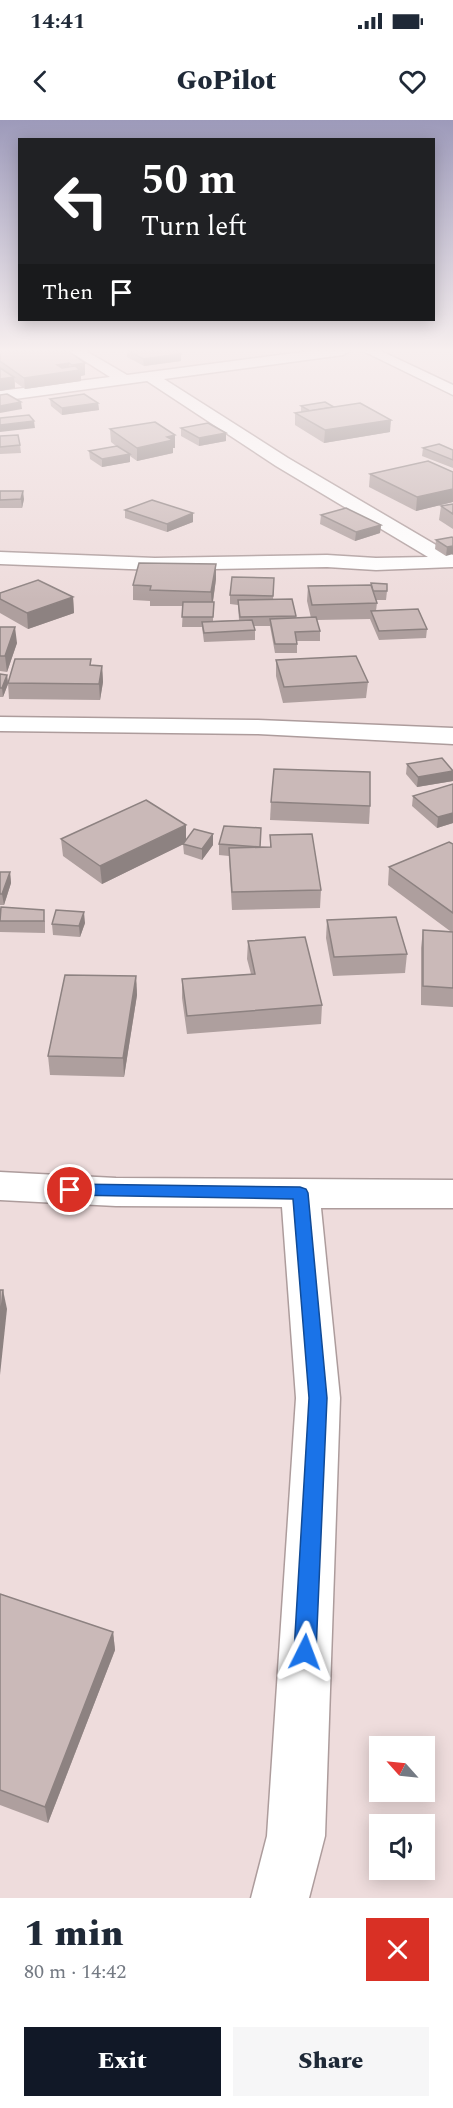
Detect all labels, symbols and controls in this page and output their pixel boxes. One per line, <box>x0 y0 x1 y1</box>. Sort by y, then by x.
text: 14:41 <box>30 5 85 38</box>
text: GoPilot <box>177 60 276 102</box>
icon: back <box>24 65 57 98</box>
icon: heart <box>396 65 429 98</box>
text: 50 m <box>141 149 236 212</box>
icon: left <box>42 162 120 240</box>
text: Turn left <box>141 206 247 248</box>
text: Then <box>42 276 93 309</box>
icon: arrive <box>105 276 138 309</box>
pin <box>44 1164 95 1215</box>
icon: arrive <box>53 1173 86 1206</box>
position arrow <box>273 1620 337 1684</box>
north arrow <box>369 1736 435 1802</box>
map controls <box>369 1736 435 1880</box>
button: sound <box>369 1814 435 1880</box>
text: 1 min <box>24 1907 124 1962</box>
button: close <box>366 1918 429 1981</box>
text: 80 m · 14:42 <box>24 1957 126 1987</box>
button: Exit <box>24 2027 221 2096</box>
button: Share <box>233 2027 429 2096</box>

